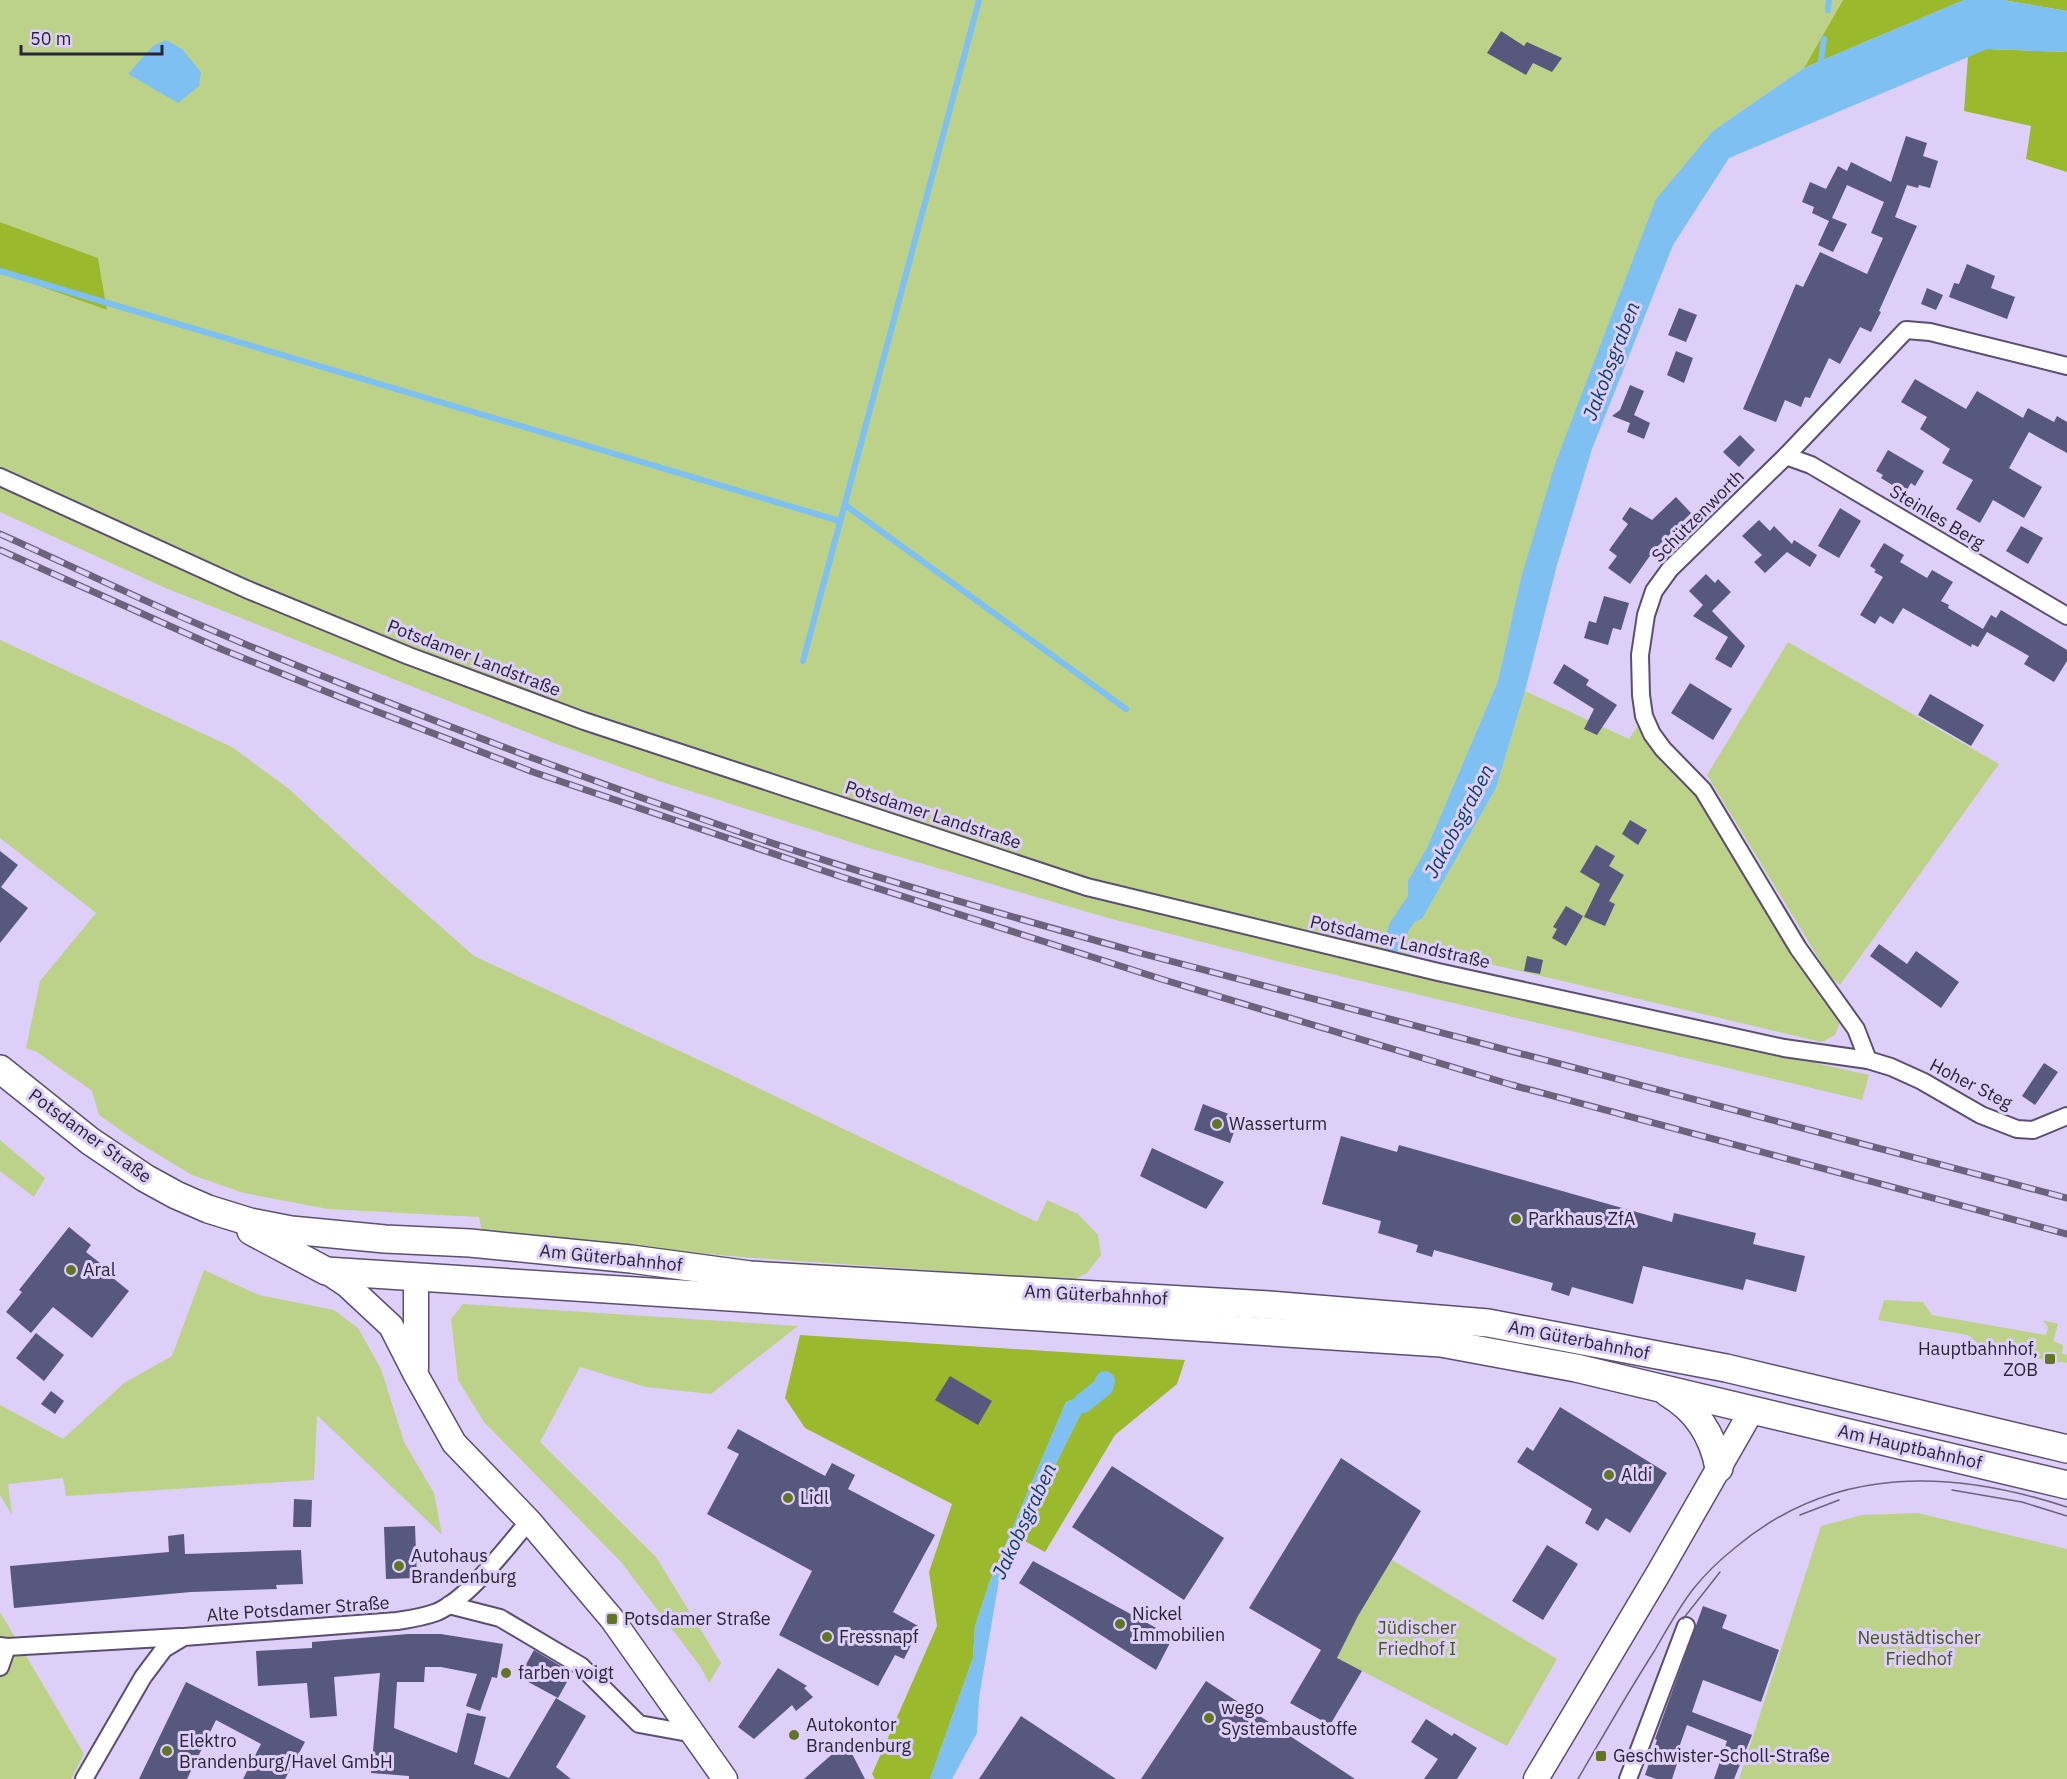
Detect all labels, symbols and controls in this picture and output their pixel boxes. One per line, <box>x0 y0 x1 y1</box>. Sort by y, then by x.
scale bar <box>21 18 162 56</box>
text: 50 m <box>30 27 72 50</box>
water label: Jakobsgraben <box>1576 298 1646 424</box>
street label: Schützenworth <box>1647 465 1749 567</box>
street label: Steinles Berg <box>1886 479 1989 554</box>
street label: Potsdamer Landstraße <box>384 614 564 701</box>
water label: Jakobsgraben <box>1417 759 1500 882</box>
street label: Potsdamer Landstraße <box>842 775 1024 854</box>
street label: Potsdamer Landstraße <box>1308 910 1492 973</box>
street label: Hoher Steg <box>1926 1053 2017 1114</box>
street label: Potsdamer Straße <box>24 1083 156 1188</box>
place label: Wasserturm <box>1229 1112 1327 1135</box>
marker: Wasserturm <box>1210 1117 1224 1131</box>
place label: Parkhaus ZfA <box>1528 1207 1636 1230</box>
marker: Parkhaus ZfA <box>1509 1212 1523 1226</box>
street label: Am Güterbahnhof <box>538 1239 684 1276</box>
place label: Aral <box>83 1258 116 1281</box>
marker: Aral <box>64 1263 78 1277</box>
street label: Am Güterbahnhof <box>1024 1279 1168 1310</box>
street label: Am Güterbahnhof <box>1506 1315 1652 1365</box>
place label: Hauptbahnhof, ZOB <box>1918 1337 2038 1381</box>
marker: Hauptbahnhof, ZOB <box>2043 1352 2057 1366</box>
street label: Am Hauptbahnhof <box>1836 1419 1985 1474</box>
water label: Jakobsgraben <box>985 1458 1062 1583</box>
place label: Aldi <box>1621 1463 1652 1486</box>
marker: Aldi <box>1602 1468 1616 1482</box>
place label: Lidl <box>800 1486 829 1509</box>
marker: Lidl <box>781 1491 795 1505</box>
place label: Autohaus Brandenburg <box>411 1544 517 1588</box>
marker: Autohaus Brandenburg <box>392 1559 406 1573</box>
street label: Alte Potsdamer Straße <box>206 1591 390 1626</box>
place label: Nickel Immobilien <box>1132 1602 1225 1646</box>
place label: Potsdamer Straße <box>624 1607 771 1630</box>
marker: Potsdamer Straße <box>605 1612 619 1626</box>
park label: Jüdischer Friedhof I <box>1378 1616 1457 1660</box>
marker: Nickel Immobilien <box>1113 1617 1127 1631</box>
place label: Fressnapf <box>839 1625 919 1648</box>
park label: Neustädtischer Friedhof <box>1857 1626 1981 1670</box>
marker: Fressnapf <box>820 1630 834 1644</box>
place label: farben voigt <box>518 1661 614 1684</box>
marker: farben voigt <box>499 1666 513 1680</box>
place label: wego Systembaustoffe <box>1221 1696 1358 1740</box>
marker: wego Systembaustoffe <box>1202 1711 1216 1725</box>
place label: Autokontor Brandenburg <box>806 1713 912 1757</box>
marker: Autokontor Brandenburg <box>787 1728 801 1742</box>
place label: Elektro Brandenburg/Havel GmbH <box>179 1729 393 1773</box>
marker: Elektro Brandenburg/Havel GmbH <box>160 1744 174 1758</box>
place label: Geschwister-Scholl-Straße <box>1613 1744 1830 1767</box>
marker: Geschwister-Scholl-Straße <box>1594 1749 1608 1763</box>

